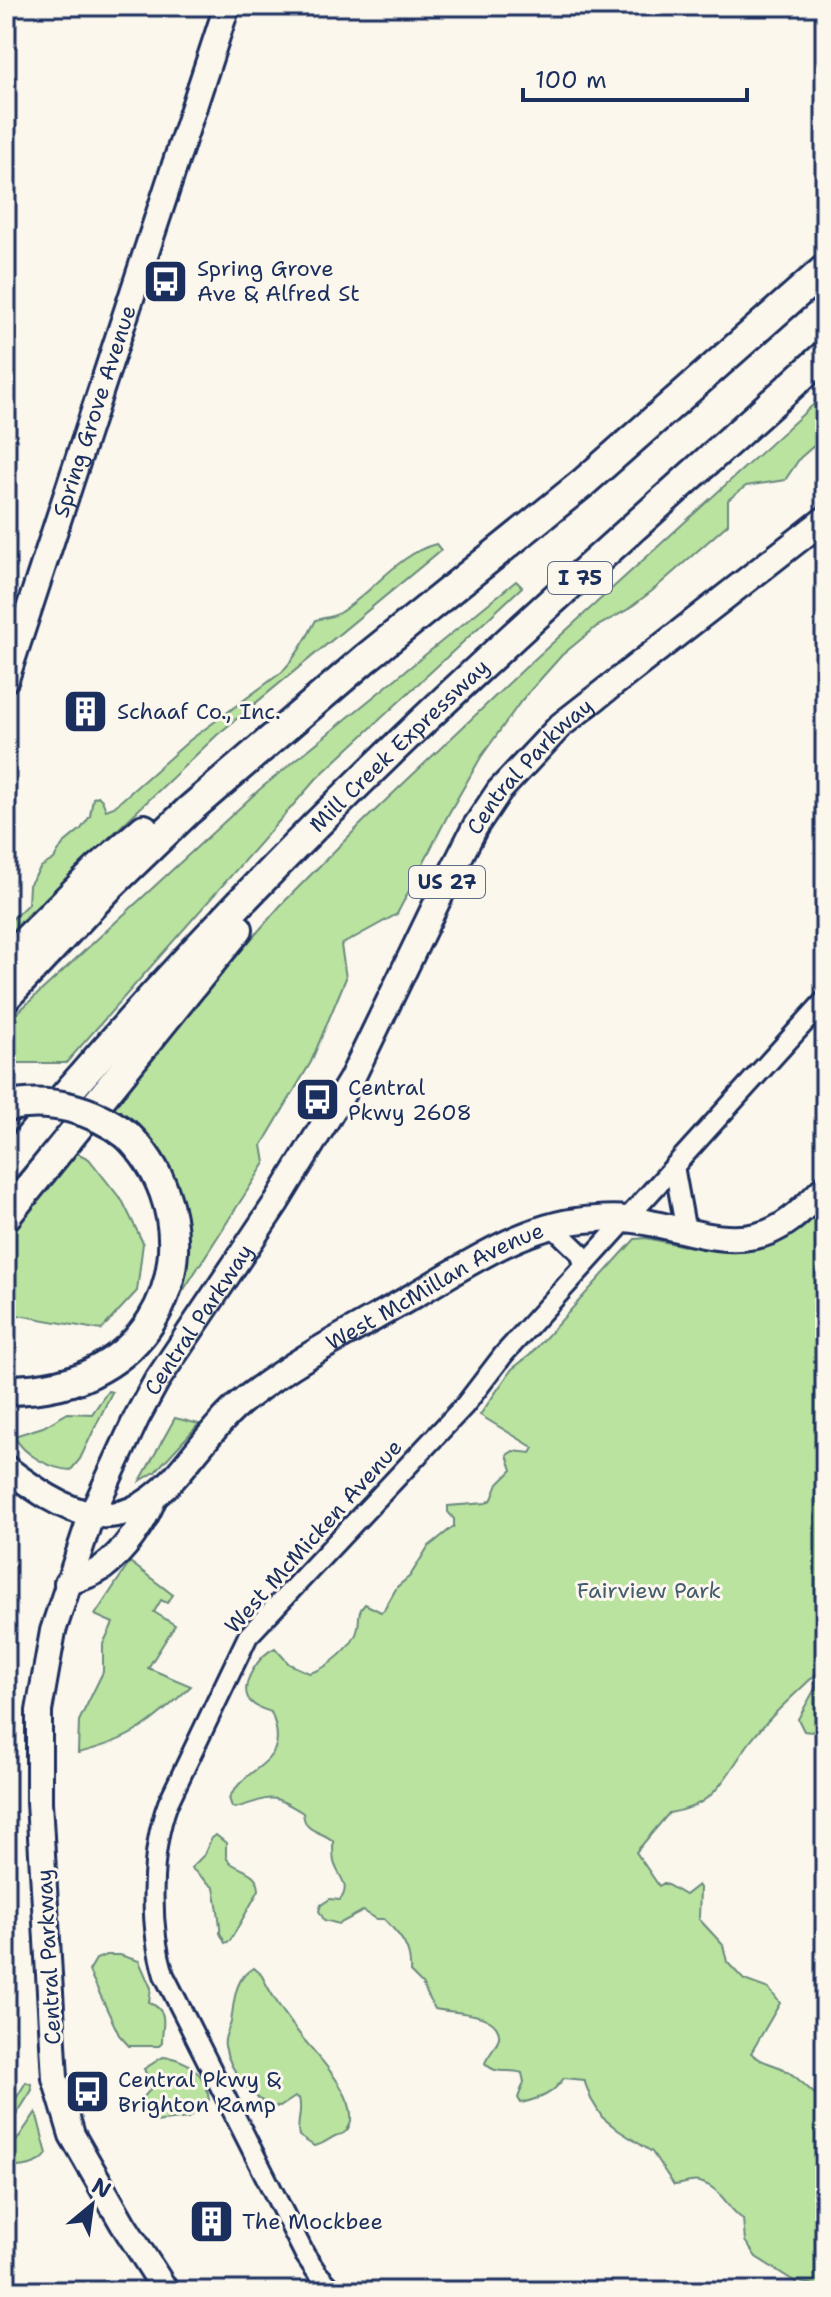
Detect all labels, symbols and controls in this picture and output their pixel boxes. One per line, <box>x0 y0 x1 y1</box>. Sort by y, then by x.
scale bar <box>523 52 747 102</box>
text: 100 m <box>535 64 607 96</box>
place label: Spring Grove Ave & Alfred St <box>197 254 360 308</box>
bus stop icon: Spring Grove Ave & Alfred St <box>142 257 190 305</box>
street label: Spring Grove Avenue <box>46 301 143 521</box>
road number: I 75 <box>548 562 612 594</box>
street label: Mill Creek Expressway <box>303 652 495 839</box>
building icon: Schaaf Co., Inc. <box>62 687 110 735</box>
street label: Central Parkway <box>460 691 599 840</box>
place label: Schaaf Co., Inc. <box>117 697 281 726</box>
road number: US 27 <box>409 866 485 898</box>
place label: Central Pkwy 2608 <box>348 1073 472 1127</box>
bus stop icon: Central Pkwy 2608 <box>293 1076 341 1124</box>
street label: West McMillan Avenue <box>321 1216 548 1357</box>
street label: Central Parkway <box>138 1238 260 1400</box>
street label: West McMicken Avenue <box>218 1433 408 1640</box>
park label: Fairview Park <box>577 1576 721 1605</box>
street label: Central Parkway <box>29 1868 68 2046</box>
place label: Central Pkwy & Brighton Ramp <box>118 2065 282 2119</box>
bus stop icon: Central Pkwy & Brighton Ramp <box>63 2068 111 2116</box>
north arrow <box>52 2165 132 2245</box>
text: N <box>87 2171 116 2205</box>
building icon: The Mockbee <box>187 2197 235 2245</box>
place label: The Mockbee <box>242 2207 383 2236</box>

